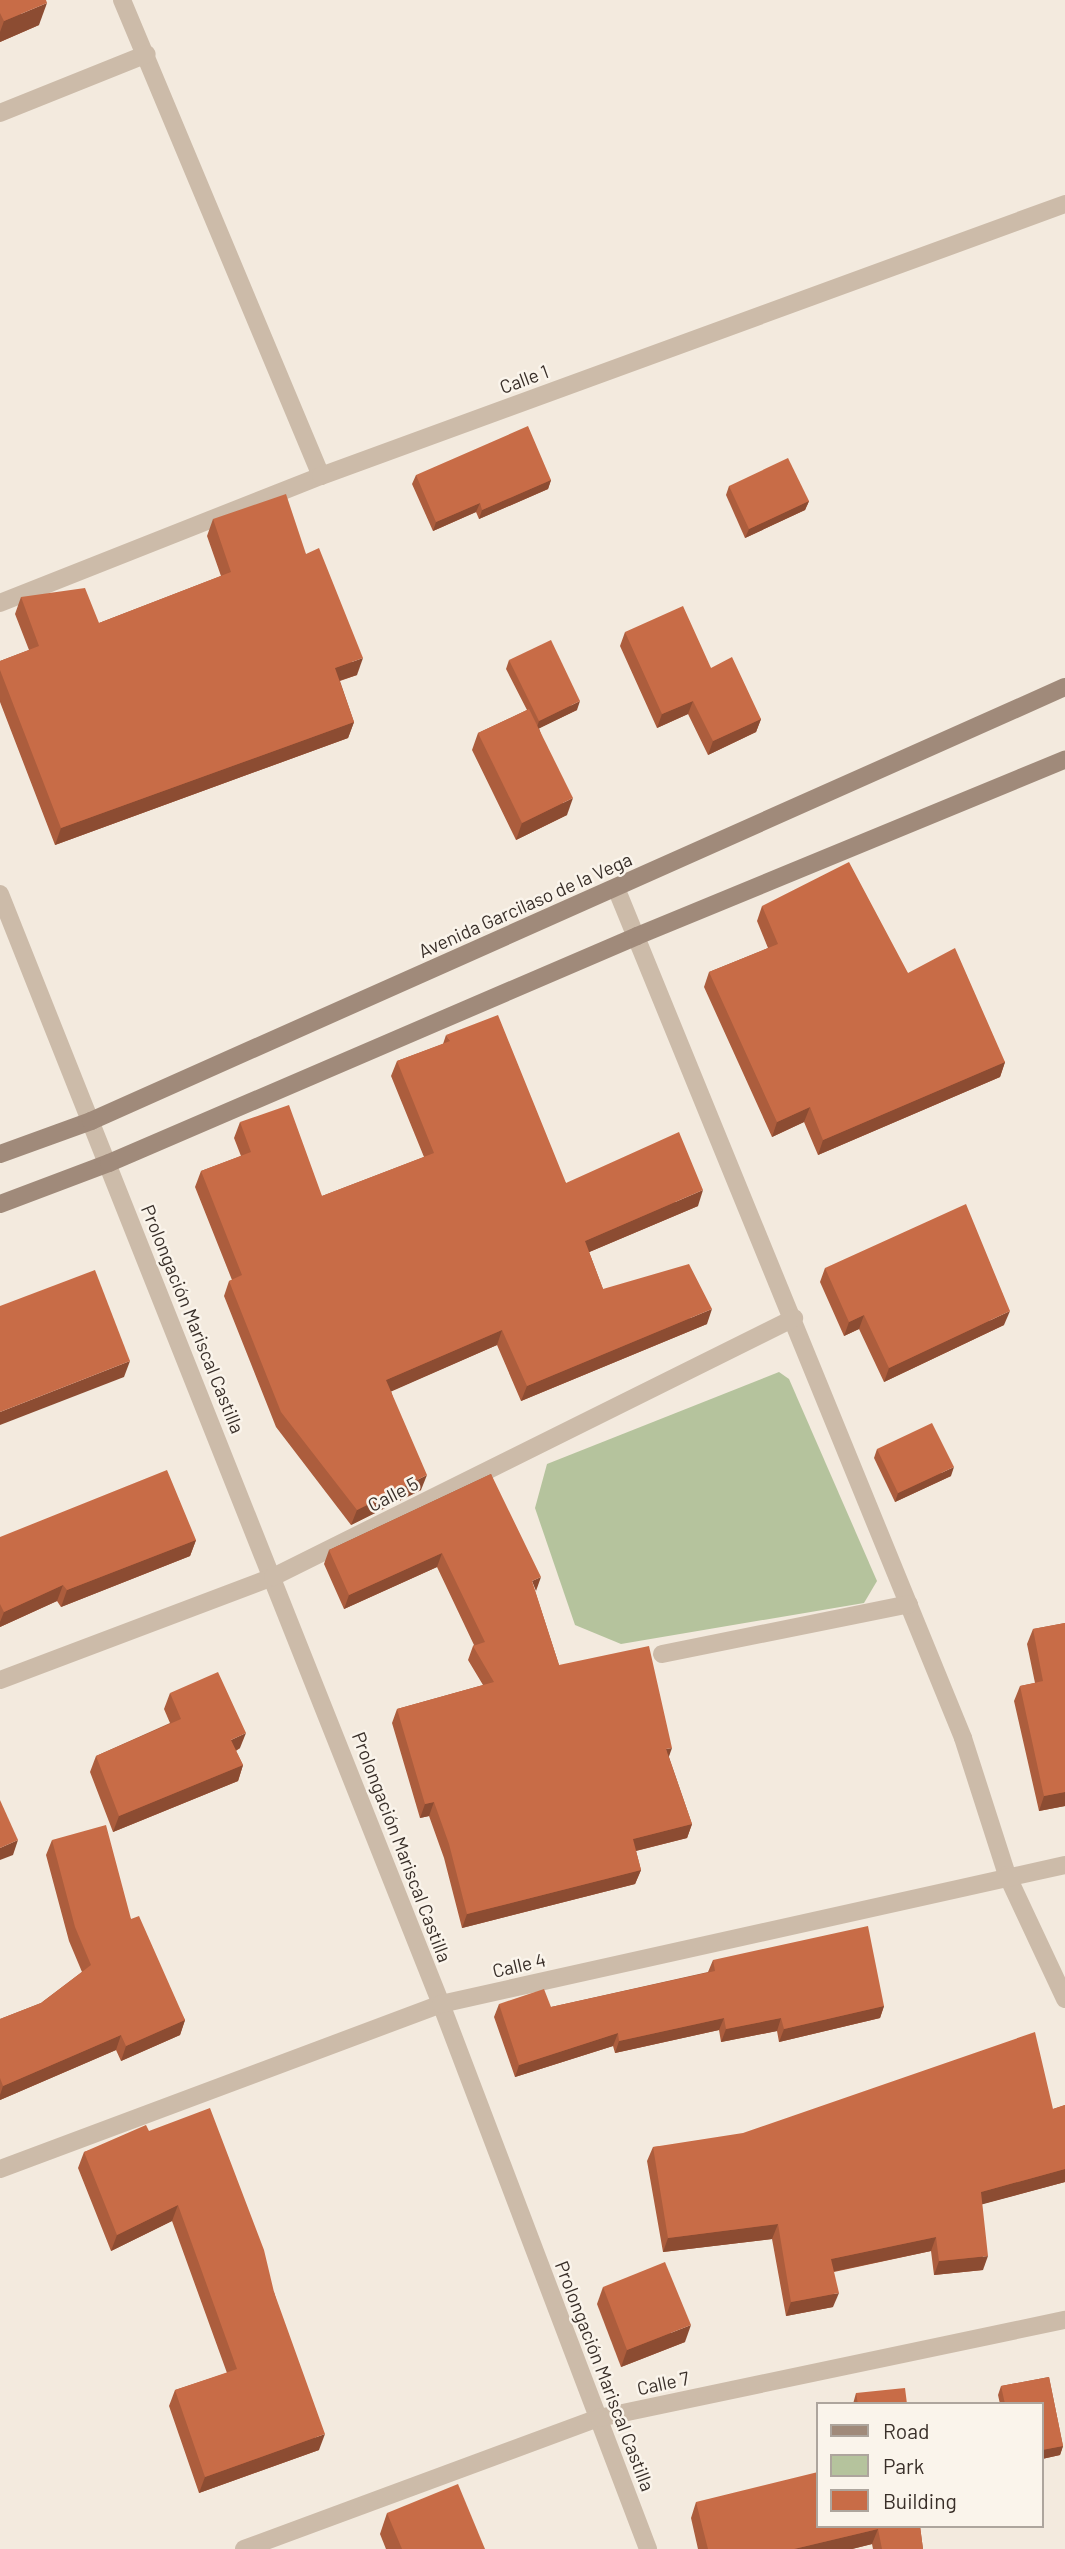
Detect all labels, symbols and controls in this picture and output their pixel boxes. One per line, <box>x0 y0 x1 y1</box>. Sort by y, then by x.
street label: Calle 1 <box>496 360 552 398</box>
street label: Avenida Garcilaso de la Vega <box>415 848 635 962</box>
street label: Prolongación Mariscal Castilla <box>137 1201 249 1437</box>
street label: Calle 5 <box>364 1472 422 1516</box>
street label: Prolongación Mariscal Castilla <box>348 1729 456 1965</box>
street label: Calle 4 <box>490 1948 548 1982</box>
street label: Prolongación Mariscal Castilla <box>551 2258 659 2494</box>
street label: Calle 7 <box>635 2366 691 2400</box>
legend <box>816 2402 1044 2528</box>
text: Road <box>883 2418 929 2443</box>
text: Park <box>883 2453 924 2478</box>
text: Building <box>883 2488 957 2513</box>

